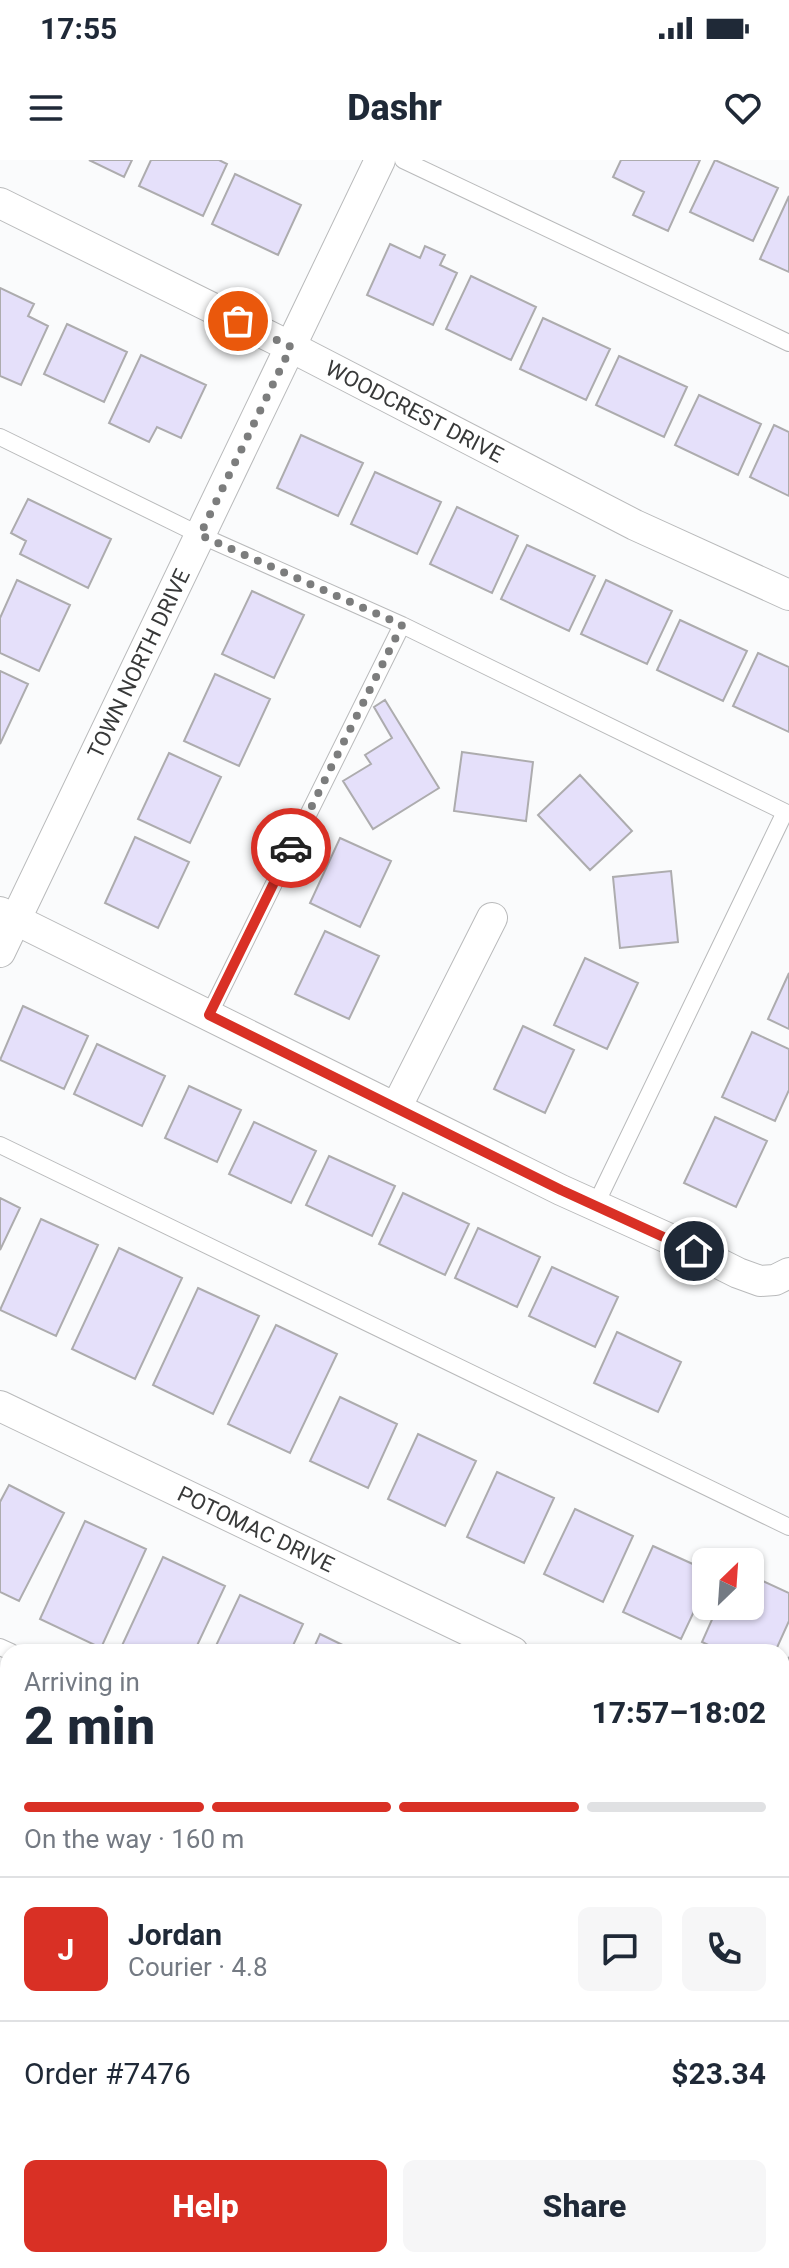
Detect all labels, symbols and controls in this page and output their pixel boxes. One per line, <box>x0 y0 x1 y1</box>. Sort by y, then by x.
text: 17:55 <box>40 11 117 46</box>
icon: menu <box>24 86 68 130</box>
icon: heart <box>721 86 765 130</box>
text: Dashr <box>347 87 442 129</box>
pin <box>204 287 272 355</box>
icon: bag <box>216 299 260 343</box>
street label: WOODCREST DRIVE <box>322 355 508 467</box>
street label: TOWN NORTH DRIVE <box>82 565 194 762</box>
courier <box>251 808 331 888</box>
icon: car <box>269 826 313 870</box>
pin <box>660 1217 728 1285</box>
icon: home <box>672 1229 716 1273</box>
street label: POTOMAC DRIVE <box>174 1481 338 1577</box>
north arrow <box>692 1548 764 1620</box>
map controls <box>692 1548 764 1620</box>
text: Arriving in <box>24 1667 140 1697</box>
text: 17:57–18:02 <box>591 1695 766 1730</box>
text: 2 min <box>24 1696 155 1757</box>
text: On the way · 160 m <box>24 1824 244 1854</box>
button: chat <box>578 1907 662 1991</box>
button: phone <box>682 1907 766 1991</box>
text: Jordan <box>128 1917 222 1952</box>
text: J <box>58 1932 74 1967</box>
text: Courier · 4.8 <box>128 1952 268 1982</box>
text: Order #7476 <box>24 2056 191 2091</box>
text: $23.34 <box>671 2056 766 2091</box>
button: Help <box>24 2160 387 2252</box>
button: Share <box>403 2160 766 2252</box>

